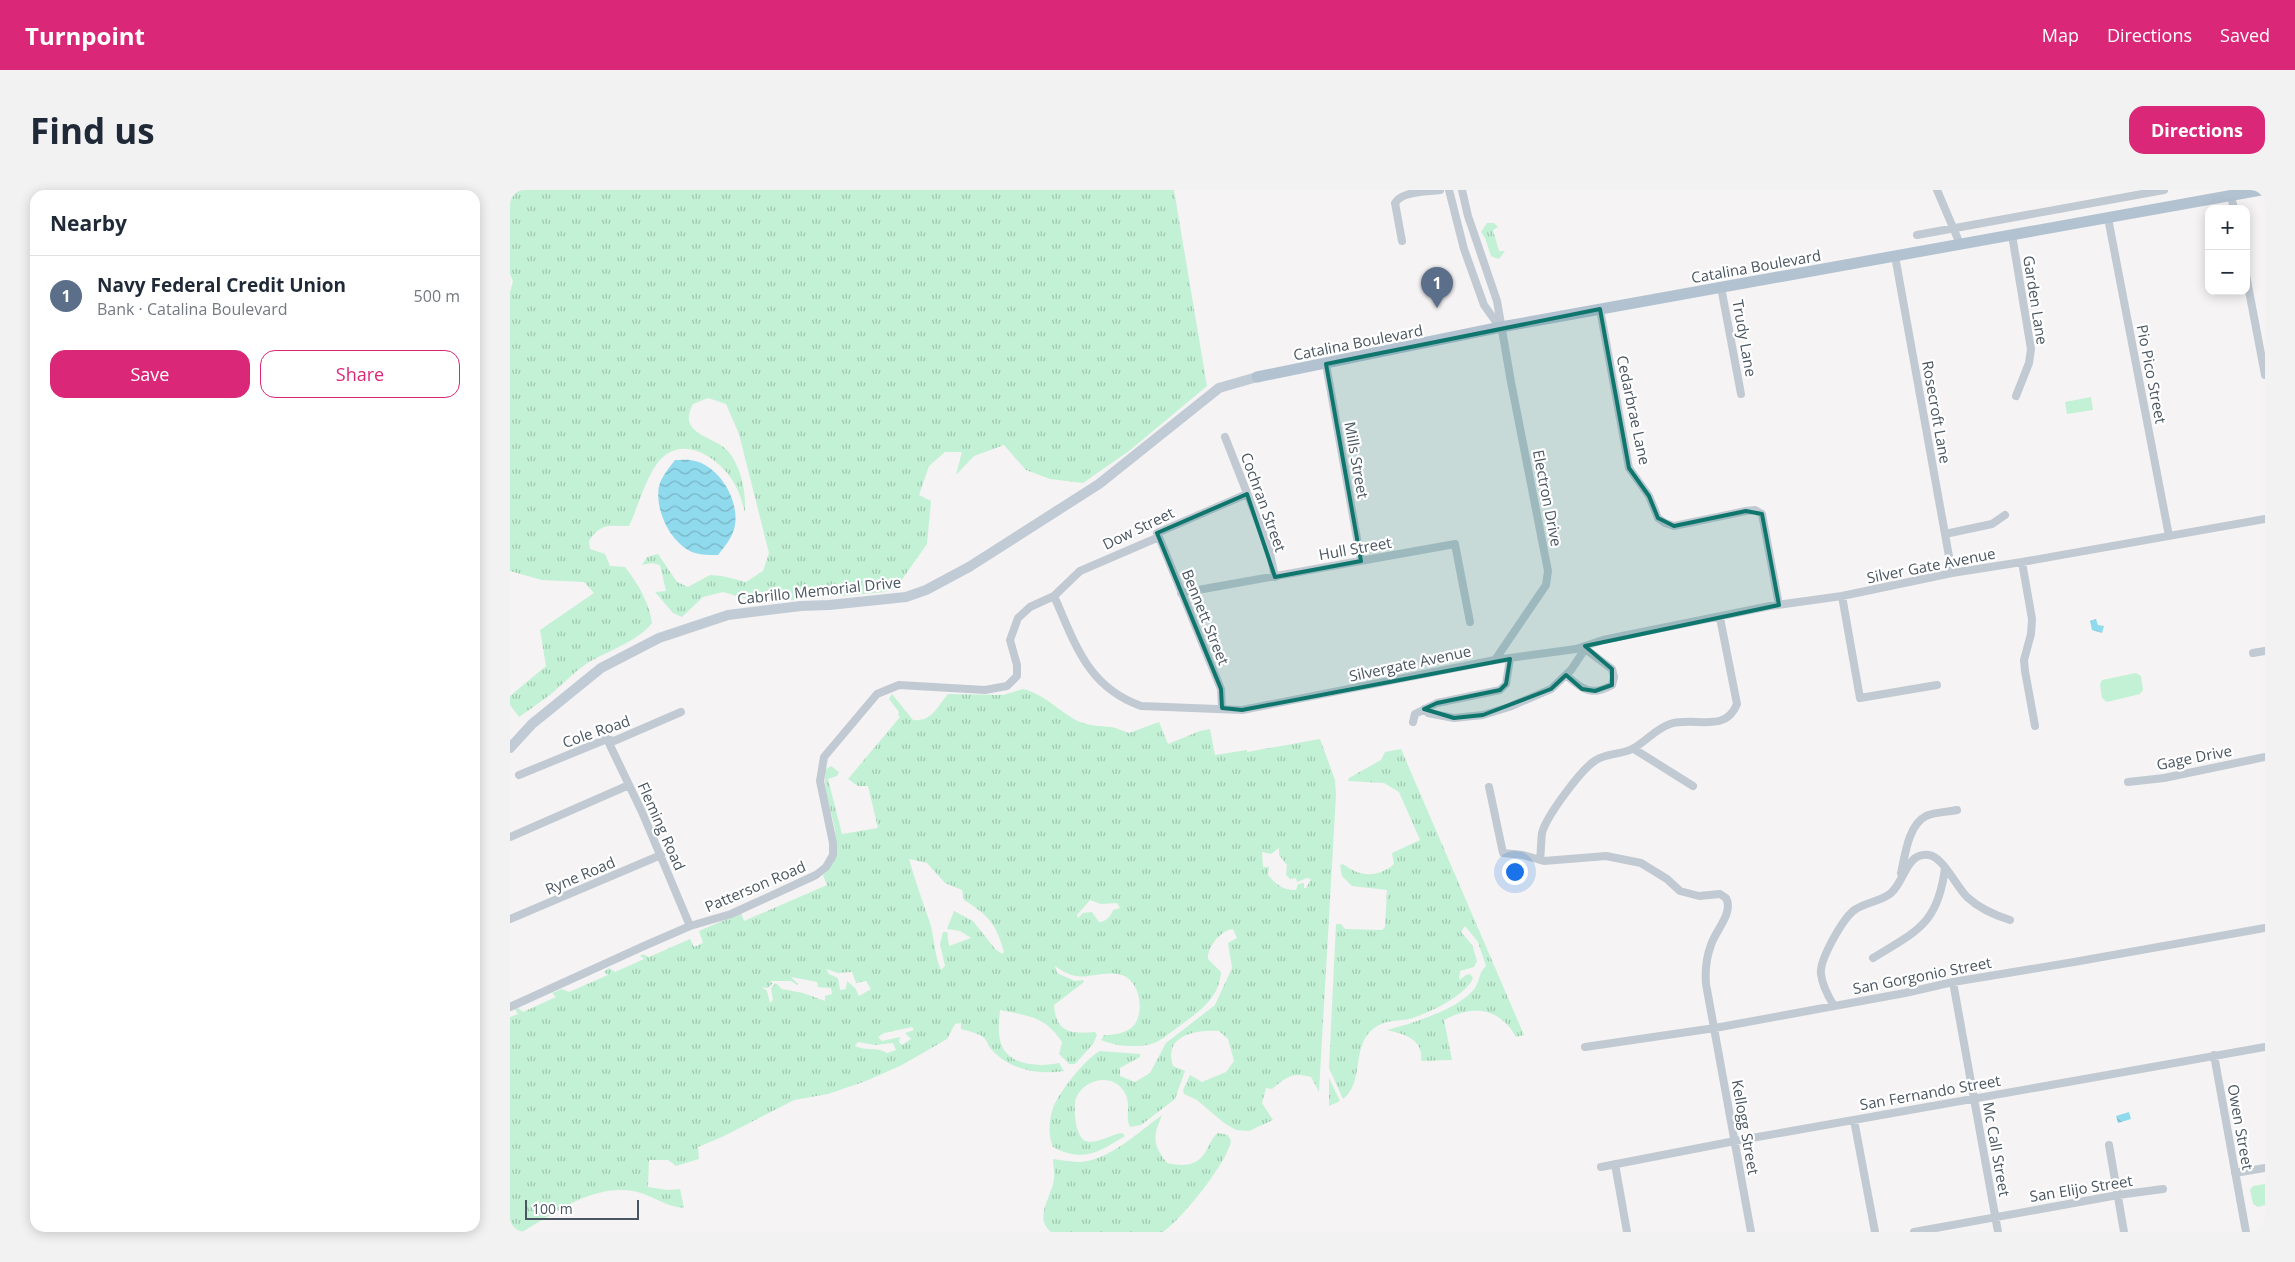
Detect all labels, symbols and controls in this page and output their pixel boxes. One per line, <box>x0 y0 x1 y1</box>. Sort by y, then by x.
text: Turnpoint <box>25 19 145 52</box>
text: Map <box>2042 23 2079 47</box>
text: Directions <box>2107 23 2192 47</box>
text: Saved <box>2220 23 2270 47</box>
button: Directions <box>2129 106 2265 154</box>
text: Find us <box>30 107 155 154</box>
map controls <box>2205 205 2250 295</box>
button: + <box>2205 205 2250 250</box>
text: Nearby <box>50 209 127 237</box>
street label: Catalina Boulevard <box>1689 245 1823 287</box>
button: − <box>2205 250 2250 295</box>
street label: Garden Lane <box>2019 254 2053 346</box>
pin: 1 <box>1421 267 1453 308</box>
text: Navy Federal Credit Union <box>97 272 346 298</box>
text: 1 <box>61 285 71 307</box>
text: 500 m <box>414 285 460 307</box>
text: Bank · Catalina Boulevard <box>97 298 287 320</box>
street label: Trudy Lane <box>1728 298 1762 378</box>
street label: Catalina Boulevard <box>1291 320 1425 364</box>
street label: Pio Pico Street <box>2133 323 2171 425</box>
button: Save <box>50 350 250 398</box>
button: Share <box>260 350 460 398</box>
street label: Cedarbrae Lane <box>1613 354 1655 466</box>
street label: Rosecroft Lane <box>1918 359 1956 465</box>
street label: Mills Street <box>1340 420 1374 500</box>
street label: Electron Drive <box>1529 448 1567 548</box>
street label: Cochran Street <box>1237 450 1291 554</box>
street label: Dow Street <box>1099 502 1177 554</box>
street label: Hull Street <box>1317 532 1393 564</box>
street label: Silver Gate Avenue <box>1865 543 1997 587</box>
street label: Bennett Street <box>1178 566 1234 668</box>
street label: Cabrillo Memorial Drive <box>736 571 902 609</box>
street label: Silvergate Avenue <box>1347 640 1473 686</box>
street label: Cole Road <box>559 710 633 752</box>
street label: Gage Drive <box>2155 740 2233 774</box>
street label: Fleming Road <box>634 779 690 873</box>
street label: Ryne Road <box>542 851 618 899</box>
street label: Patterson Road <box>702 856 808 916</box>
your location <box>1502 859 1528 885</box>
street label: San Gorgonio Street <box>1851 952 1993 998</box>
street label: San Fernando Street <box>1858 1070 2002 1114</box>
street label: Kellogg Street <box>1728 1078 1764 1176</box>
street label: Owen Street <box>2224 1083 2258 1171</box>
street label: Mc Call Street <box>1979 1100 2015 1198</box>
street label: San Elijo Street <box>2028 1170 2134 1206</box>
scale bar <box>525 1197 639 1220</box>
text: 100 m <box>532 1199 573 1218</box>

